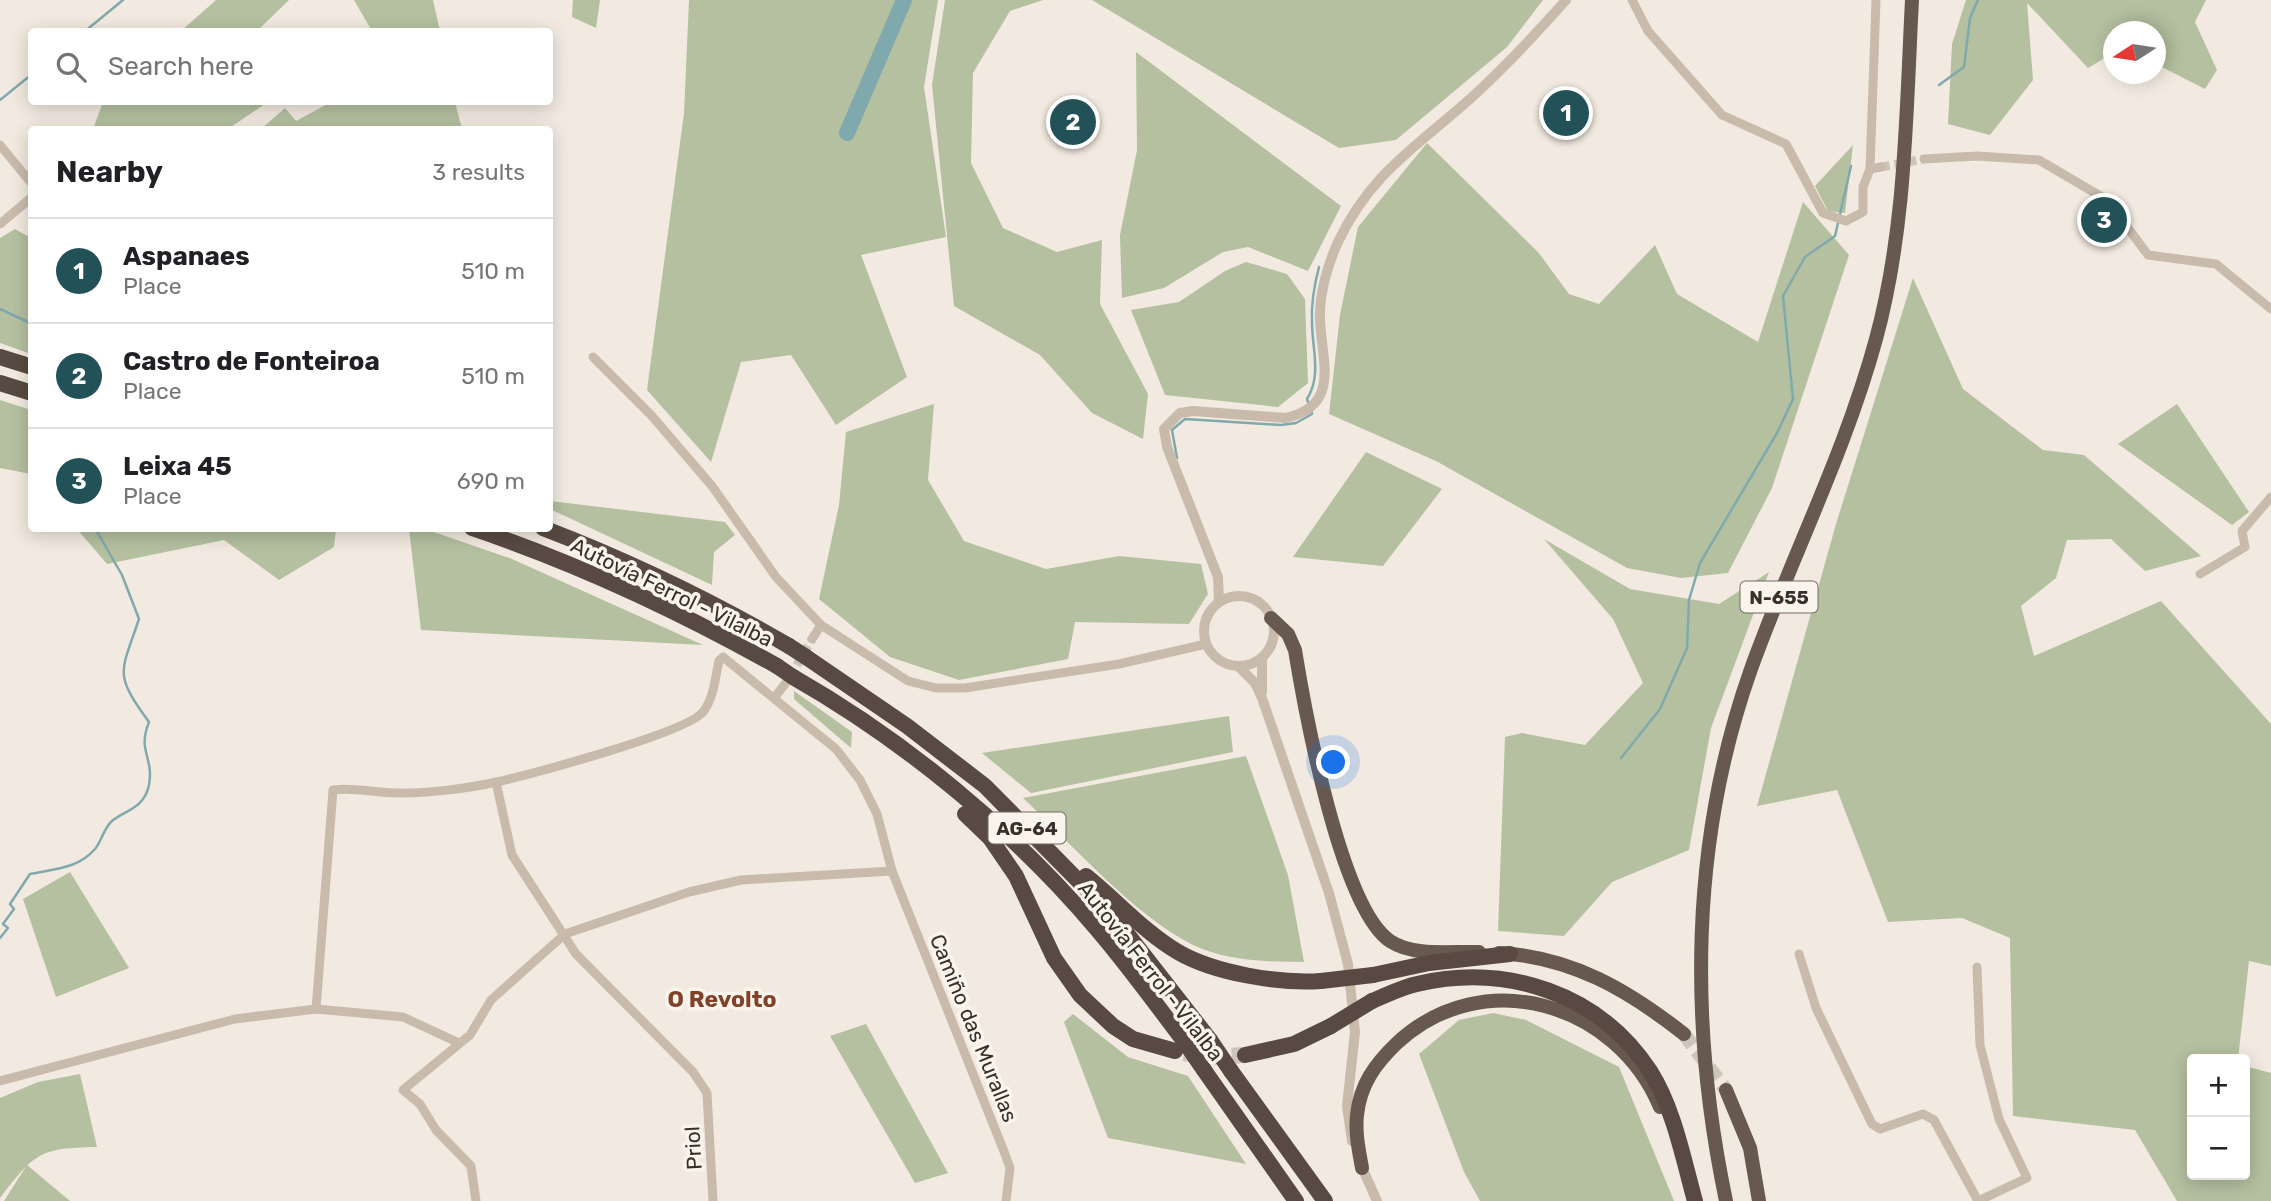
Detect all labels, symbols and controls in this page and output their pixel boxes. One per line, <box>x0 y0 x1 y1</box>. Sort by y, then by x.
north arrow <box>2103 21 2166 84</box>
search box <box>28 28 553 105</box>
icon: search <box>52 48 90 86</box>
text: Search here <box>108 51 254 82</box>
pin: 1 <box>1543 87 1589 139</box>
pin: 2 <box>1050 96 1096 148</box>
text: Nearby <box>56 154 163 190</box>
text: 3 results <box>432 158 525 186</box>
pin: 3 <box>2081 194 2127 246</box>
text: Aspanaes <box>123 241 250 272</box>
text: 1 <box>73 257 85 285</box>
text: 510 m <box>461 257 525 285</box>
text: Place <box>123 272 182 300</box>
text: Castro de Fonteiroa <box>123 346 380 377</box>
text: 2 <box>72 362 86 390</box>
text: 510 m <box>461 362 525 390</box>
text: Place <box>123 377 182 405</box>
text: Leixa 45 <box>123 451 232 482</box>
text: 3 <box>71 467 87 495</box>
text: 690 m <box>457 467 525 495</box>
text: Place <box>123 482 182 510</box>
street label: Autovía Ferrol - Vilalba <box>567 532 777 652</box>
road number: N-655 <box>1740 582 1817 612</box>
your location <box>1316 745 1350 779</box>
road number: AG-64 <box>988 813 1066 844</box>
street label: Autovía Ferrol - Vilalba <box>1073 876 1229 1066</box>
street label: Camiño das Murallas <box>925 930 1023 1126</box>
district label: O Revolto <box>668 985 776 1013</box>
map controls <box>2187 1054 2250 1180</box>
button: + <box>2187 1054 2250 1117</box>
button: − <box>2187 1117 2250 1180</box>
street label: Priol <box>679 1126 707 1170</box>

